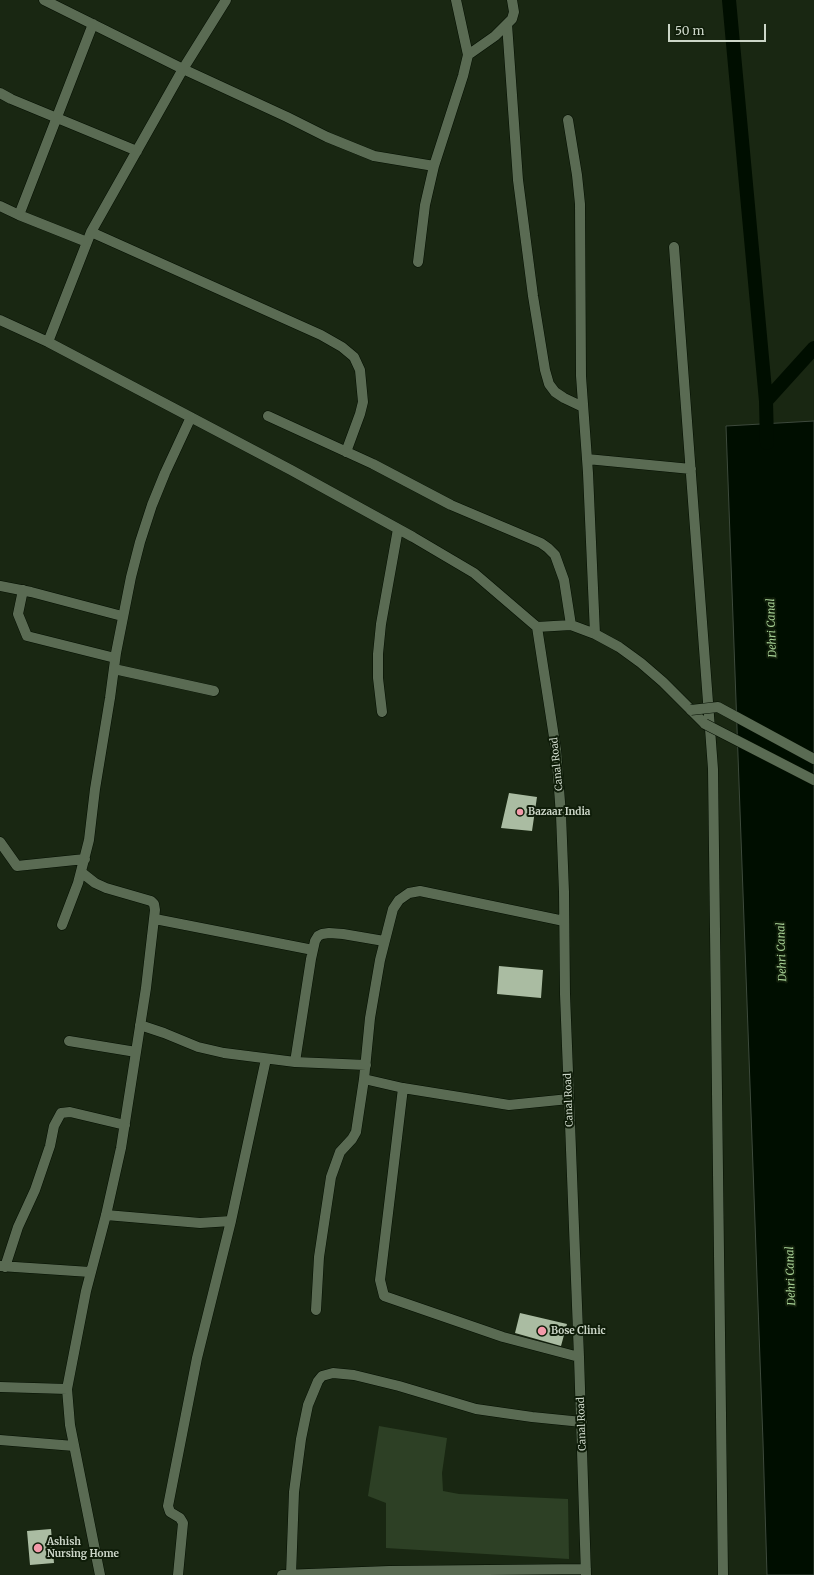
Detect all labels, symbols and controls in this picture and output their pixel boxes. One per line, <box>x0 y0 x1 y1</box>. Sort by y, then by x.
scale bar <box>670 16 768 42</box>
text: 50 m <box>675 23 704 38</box>
water label: Dehri Canal <box>764 598 780 658</box>
street label: Canal Road <box>548 737 566 791</box>
place label: Bazaar India <box>528 806 590 818</box>
marker: Bazaar India <box>515 807 525 817</box>
water label: Dehri Canal <box>774 922 790 982</box>
street label: Canal Road <box>562 1073 576 1127</box>
water label: Dehri Canal <box>783 1246 799 1306</box>
marker: Bose Clinic <box>536 1325 548 1337</box>
place label: Bose Clinic <box>551 1325 606 1337</box>
street label: Canal Road <box>575 1397 589 1451</box>
place label: Ashish Nursing Home <box>47 1536 119 1560</box>
marker: Ashish Nursing Home <box>32 1542 44 1554</box>

